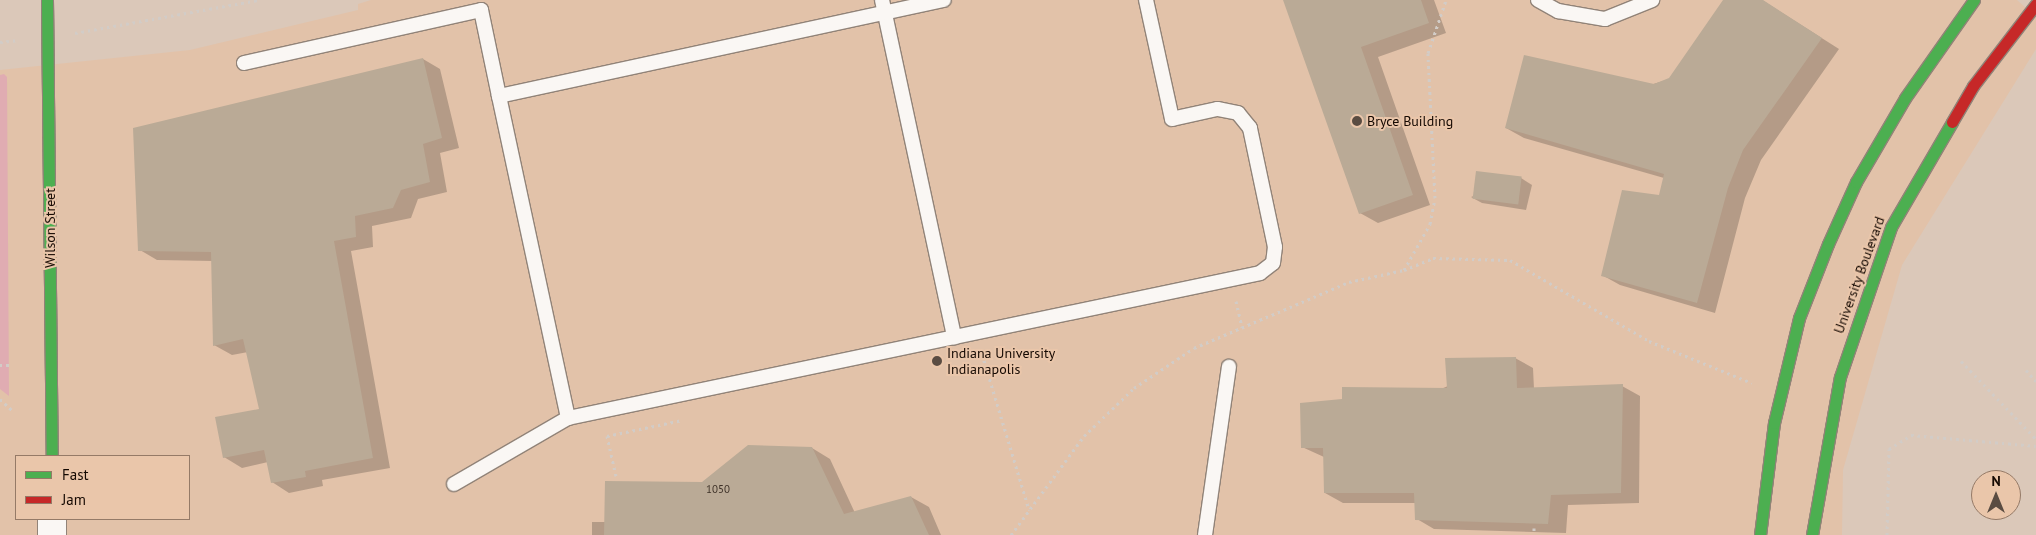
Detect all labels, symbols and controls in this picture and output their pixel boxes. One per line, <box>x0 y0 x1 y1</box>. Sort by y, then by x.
place label: Bryce Building <box>1367 113 1453 129</box>
marker: Bryce Building <box>1351 115 1363 127</box>
street label: Wilson Street <box>42 188 58 268</box>
street label: University Boulevard <box>1830 214 1888 336</box>
place label: Indiana University Indianapolis <box>947 345 1055 378</box>
marker: Indiana University Indianapolis <box>931 355 943 367</box>
legend <box>15 455 190 520</box>
text: Fast <box>62 465 89 484</box>
north arrow <box>1971 470 2021 520</box>
text: N <box>1991 472 2001 490</box>
house number: 1050 <box>706 482 730 496</box>
text: Jam <box>62 490 86 509</box>

